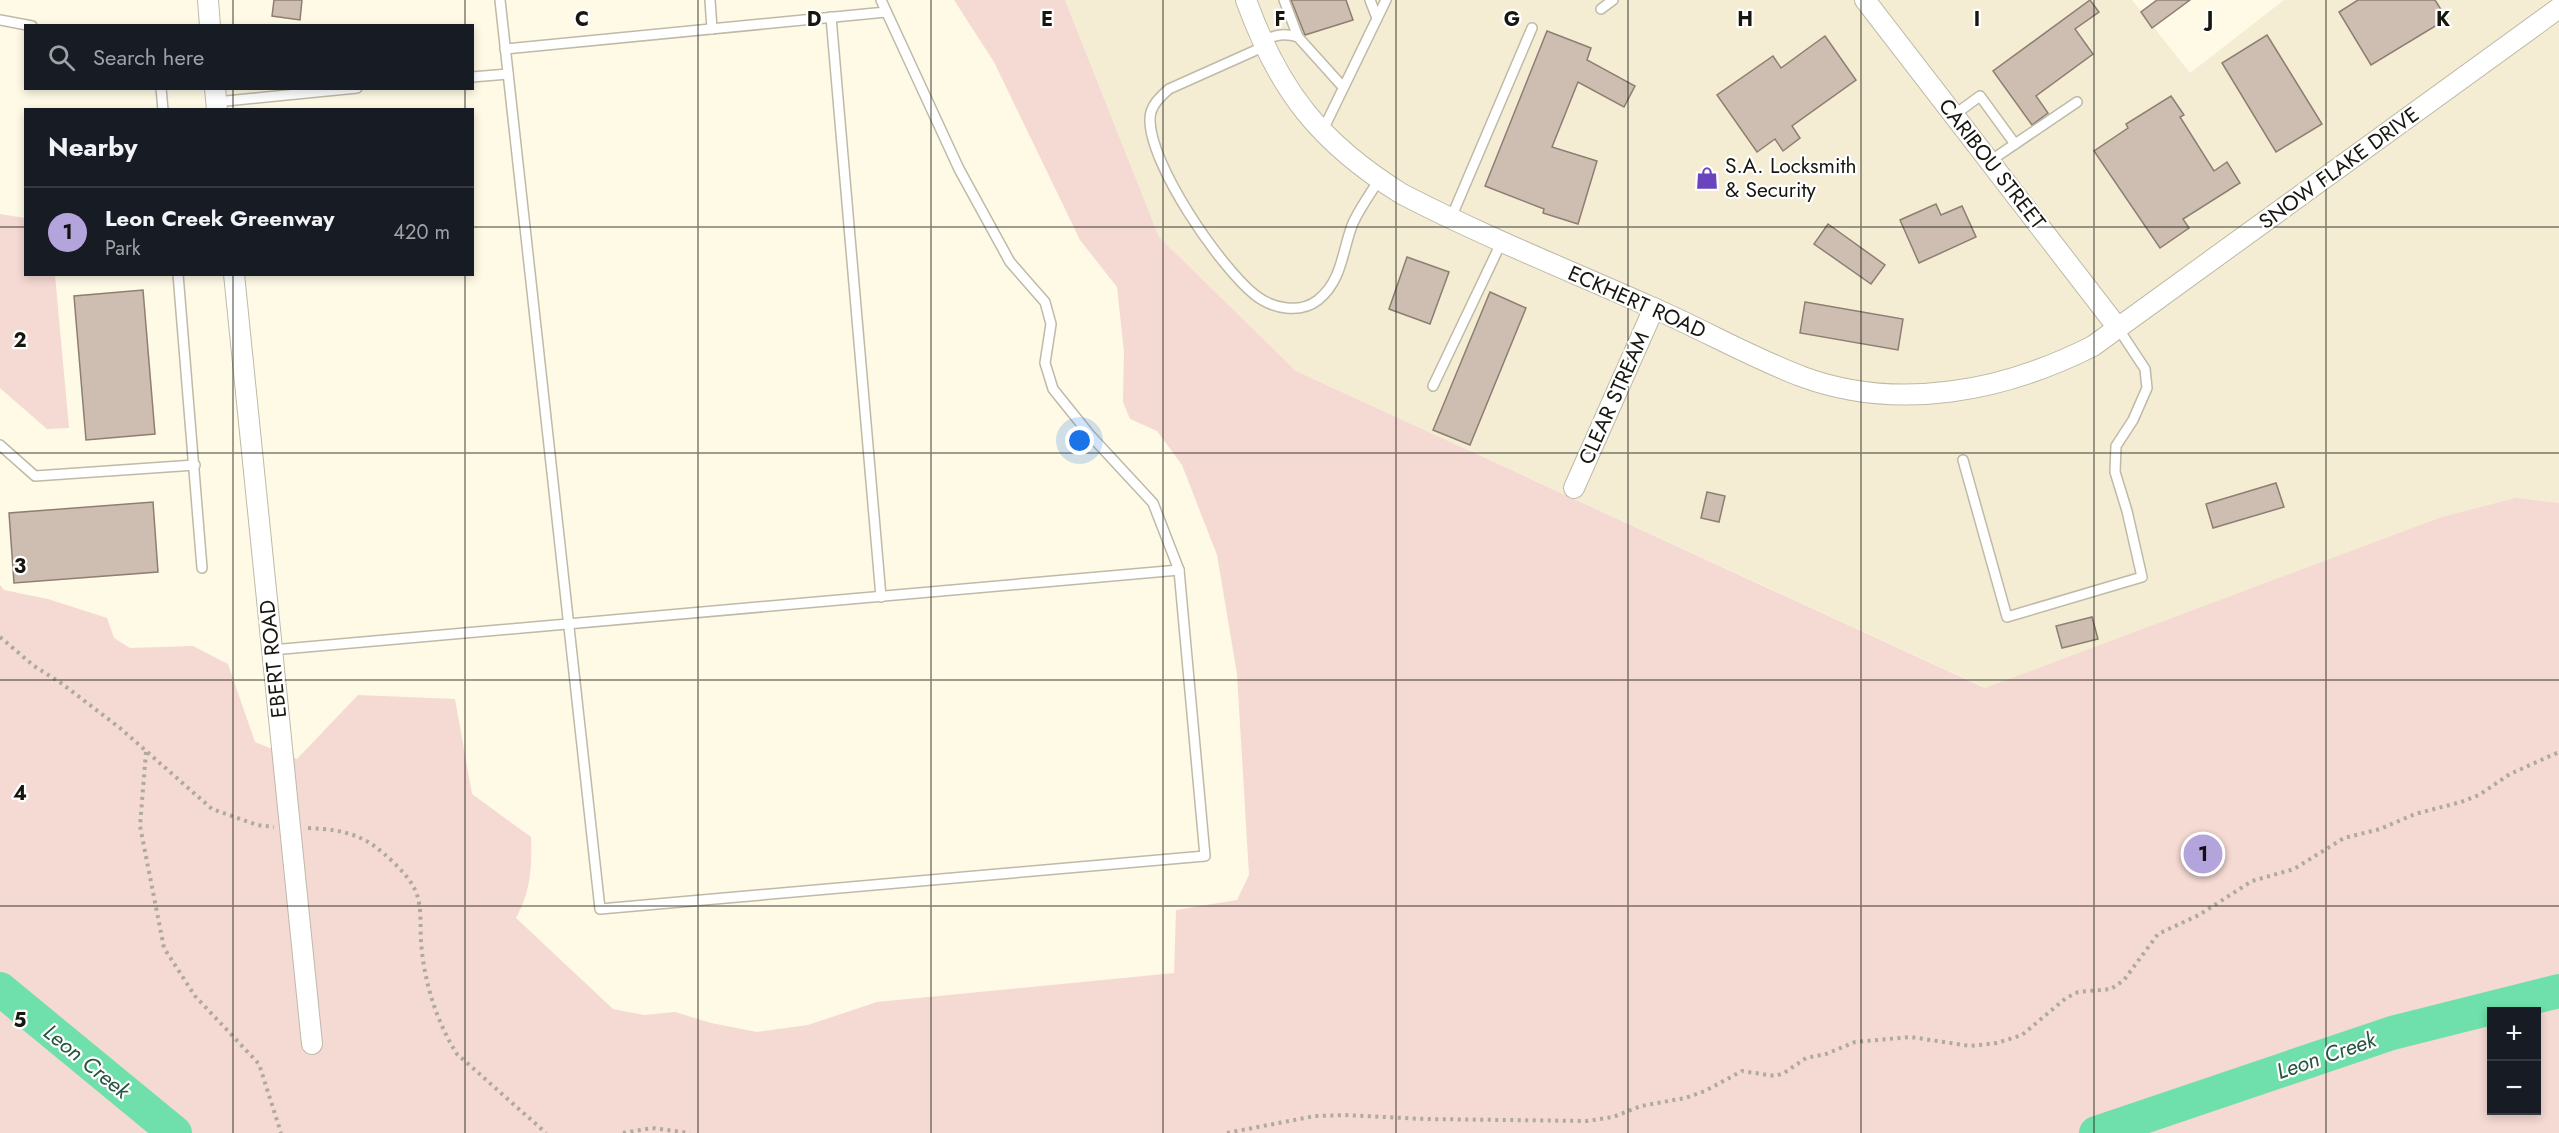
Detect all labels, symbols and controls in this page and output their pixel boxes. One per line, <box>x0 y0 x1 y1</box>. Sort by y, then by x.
text: C <box>575 5 589 34</box>
text: D <box>807 5 821 34</box>
text: E <box>1041 5 1053 34</box>
text: F <box>1274 5 1286 34</box>
text: G <box>1504 5 1520 34</box>
text: H <box>1737 5 1753 34</box>
text: I <box>1974 5 1980 34</box>
text: J <box>2203 5 2213 34</box>
text: K <box>2436 5 2450 34</box>
search box <box>24 24 474 90</box>
icon: search <box>45 41 78 74</box>
text: Search here <box>93 41 204 73</box>
street label: CARIBOU STREET <box>1931 92 2053 236</box>
street label: SNOW FLAKE DRIVE <box>2253 100 2425 236</box>
text: Nearby <box>48 128 137 166</box>
place label: S.A. Locksmith & Security <box>1725 151 1856 205</box>
shop icon: S.A. Locksmith & Security <box>1694 165 1720 191</box>
text: Leon Creek Greenway <box>105 202 334 234</box>
text: 1 <box>62 218 73 247</box>
text: 420 m <box>393 218 450 247</box>
text: Park <box>105 234 141 263</box>
street label: ECKHERT ROAD <box>1563 258 1711 346</box>
text: 2 <box>13 326 27 355</box>
street label: CLEAR STREAM <box>1571 327 1657 469</box>
your location <box>1065 426 1094 455</box>
text: 3 <box>14 552 26 581</box>
street label: EBERT ROAD <box>252 598 294 720</box>
text: 4 <box>13 779 27 808</box>
pin: 1 <box>2184 832 2222 876</box>
text: 5 <box>14 1006 27 1035</box>
map controls <box>2487 1007 2541 1115</box>
button: + <box>2487 1007 2541 1061</box>
water label: Leon Creek <box>37 1016 138 1107</box>
water label: Leon Creek <box>2272 1023 2381 1087</box>
button: − <box>2487 1061 2541 1115</box>

